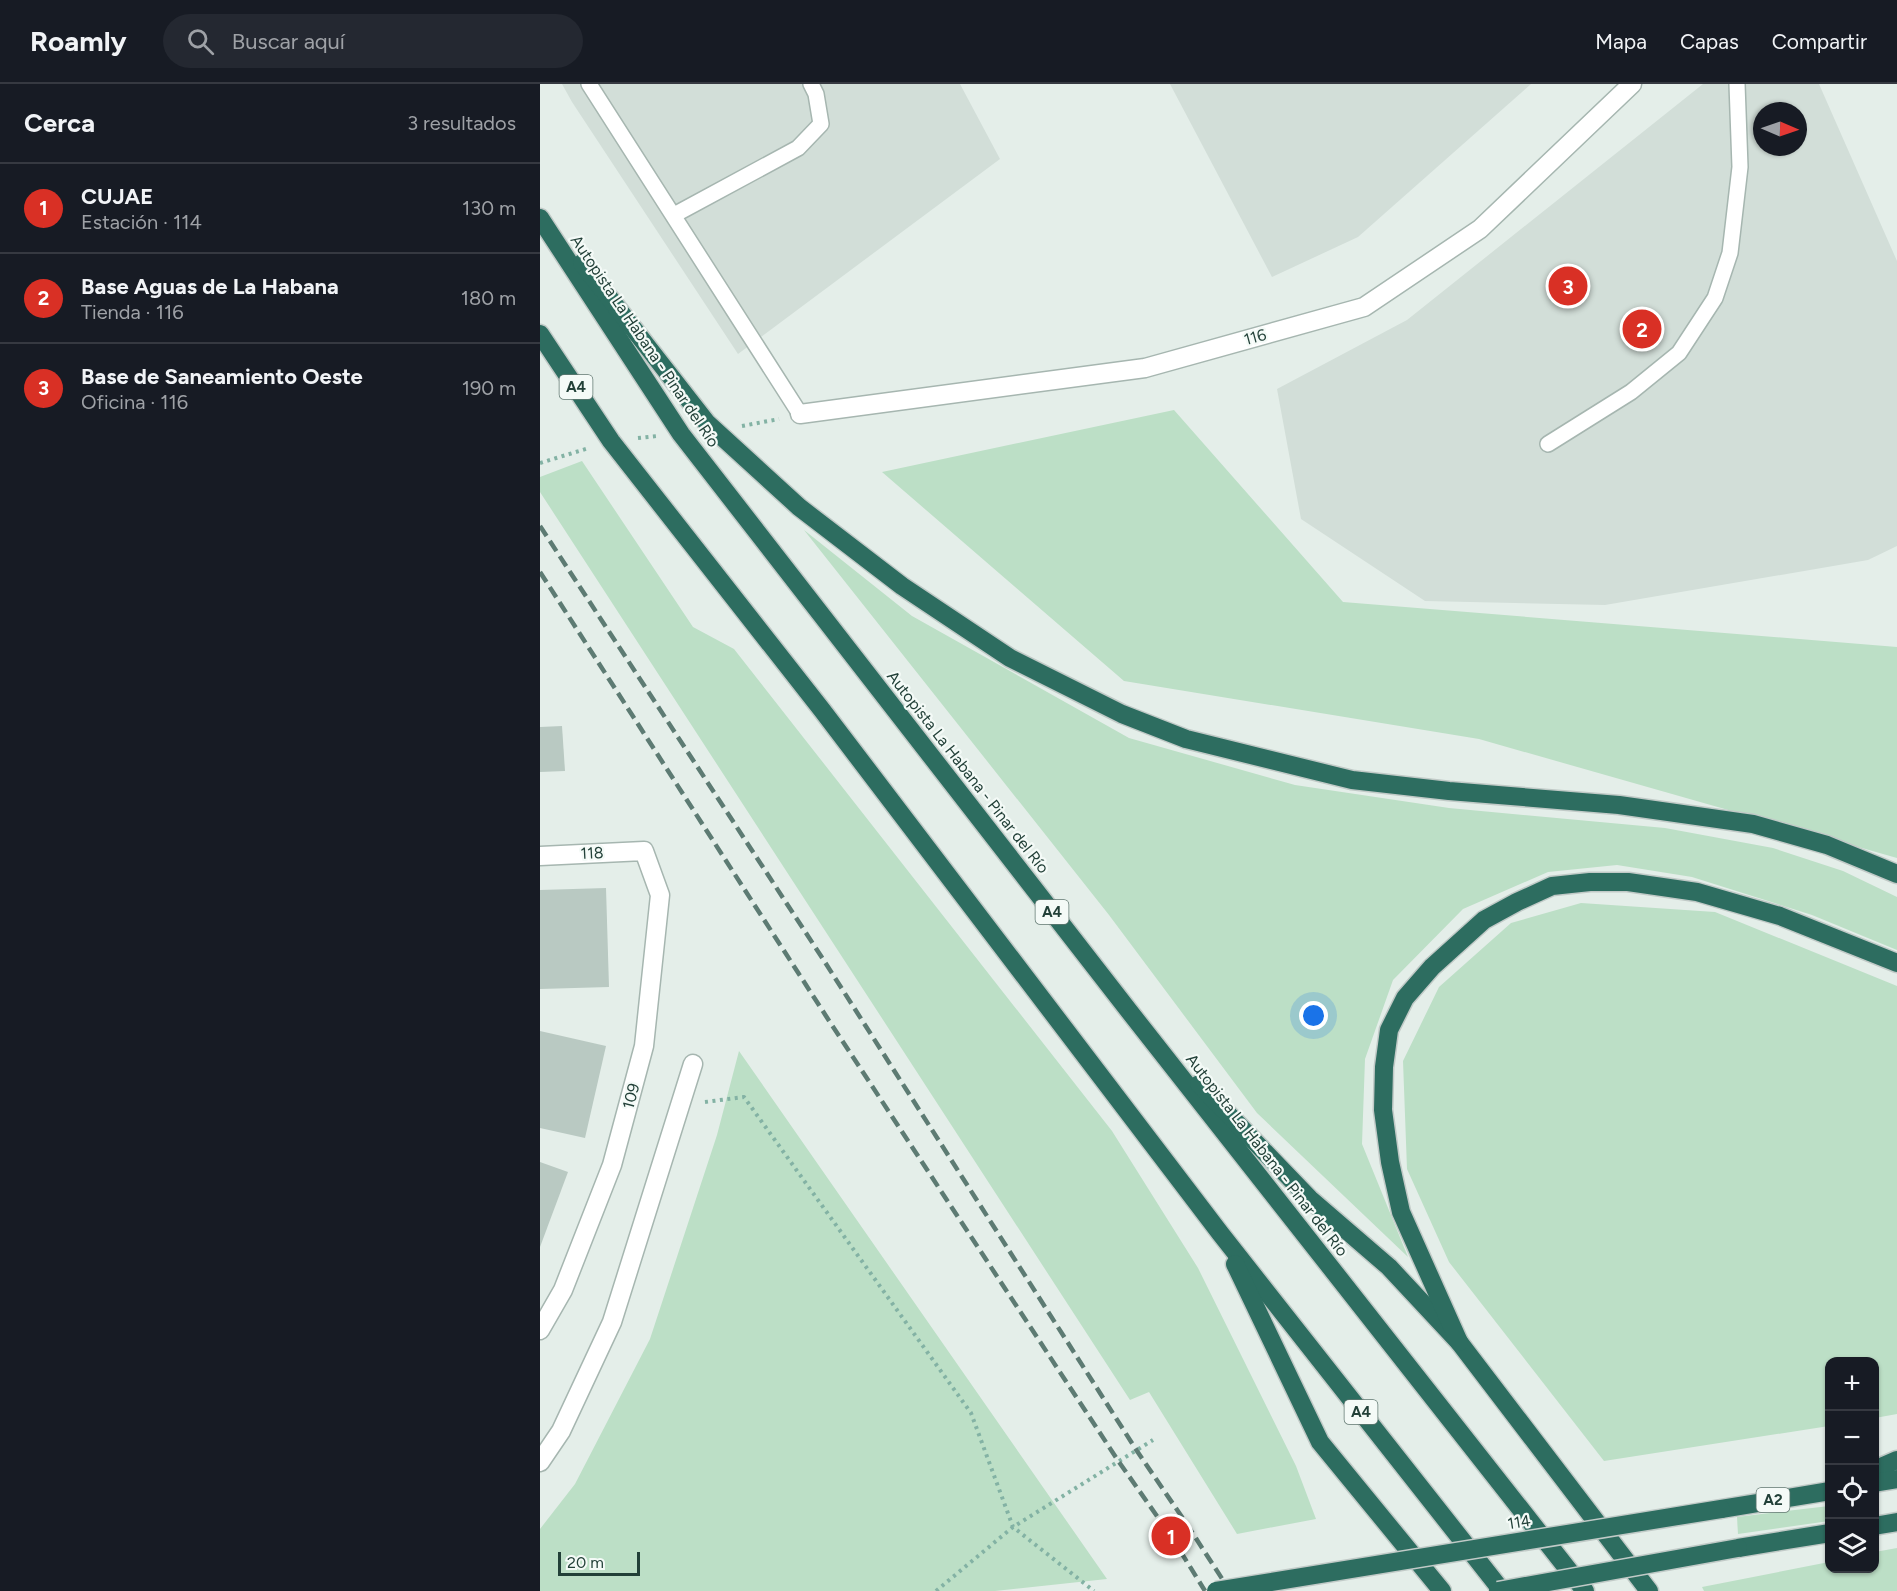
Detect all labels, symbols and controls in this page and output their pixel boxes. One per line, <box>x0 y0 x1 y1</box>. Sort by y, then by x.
search box <box>163 14 583 68</box>
text: Roamly <box>30 24 127 58</box>
icon: search <box>184 25 217 58</box>
text: Buscar aquí <box>232 28 345 55</box>
text: Mapa <box>1595 29 1647 54</box>
text: Capas <box>1680 29 1739 54</box>
text: Compartir <box>1772 29 1867 54</box>
north arrow <box>1753 102 1807 156</box>
text: Cerca <box>24 107 95 139</box>
text: 3 resultados <box>407 111 516 135</box>
text: CUJAE <box>81 183 153 210</box>
text: 1 <box>39 196 48 220</box>
text: 130 m <box>462 196 516 220</box>
text: Estación · 114 <box>81 210 202 234</box>
street label: Autopista La Habana - Pinar del Río <box>567 231 723 451</box>
pin: 3 <box>1548 264 1588 308</box>
text: Base Aguas de La Habana <box>81 273 339 300</box>
text: 2 <box>38 286 49 310</box>
text: 180 m <box>461 286 516 310</box>
text: Tienda · 116 <box>81 300 183 324</box>
pin: 2 <box>1622 306 1662 352</box>
street label: 116 <box>1242 325 1268 349</box>
text: Base de Saneamiento Oeste <box>81 363 363 390</box>
road number: A4 <box>560 375 592 399</box>
text: 3 <box>38 376 49 400</box>
text: 190 m <box>462 376 516 400</box>
text: Oficina · 116 <box>81 390 188 414</box>
street label: Autopista La Habana - Pinar del Río <box>883 667 1053 877</box>
street label: 118 <box>580 843 604 863</box>
road number: A4 <box>1036 900 1068 924</box>
your location <box>1299 1001 1328 1030</box>
street label: Autopista La Habana - Pinar del Río <box>1182 1050 1352 1260</box>
street label: 109 <box>618 1081 644 1111</box>
map controls <box>1825 1357 1879 1573</box>
button: + <box>1825 1357 1879 1411</box>
road number: A4 <box>1344 1400 1378 1424</box>
button: − <box>1825 1411 1879 1465</box>
button: locate <box>1825 1465 1879 1519</box>
road number: A2 <box>1756 1488 1790 1512</box>
street label: 114 <box>1506 1511 1532 1533</box>
pin: 1 <box>1152 1514 1190 1558</box>
button: layers <box>1825 1519 1879 1573</box>
scale bar <box>558 1549 640 1576</box>
text: 20 m <box>567 1553 604 1572</box>

